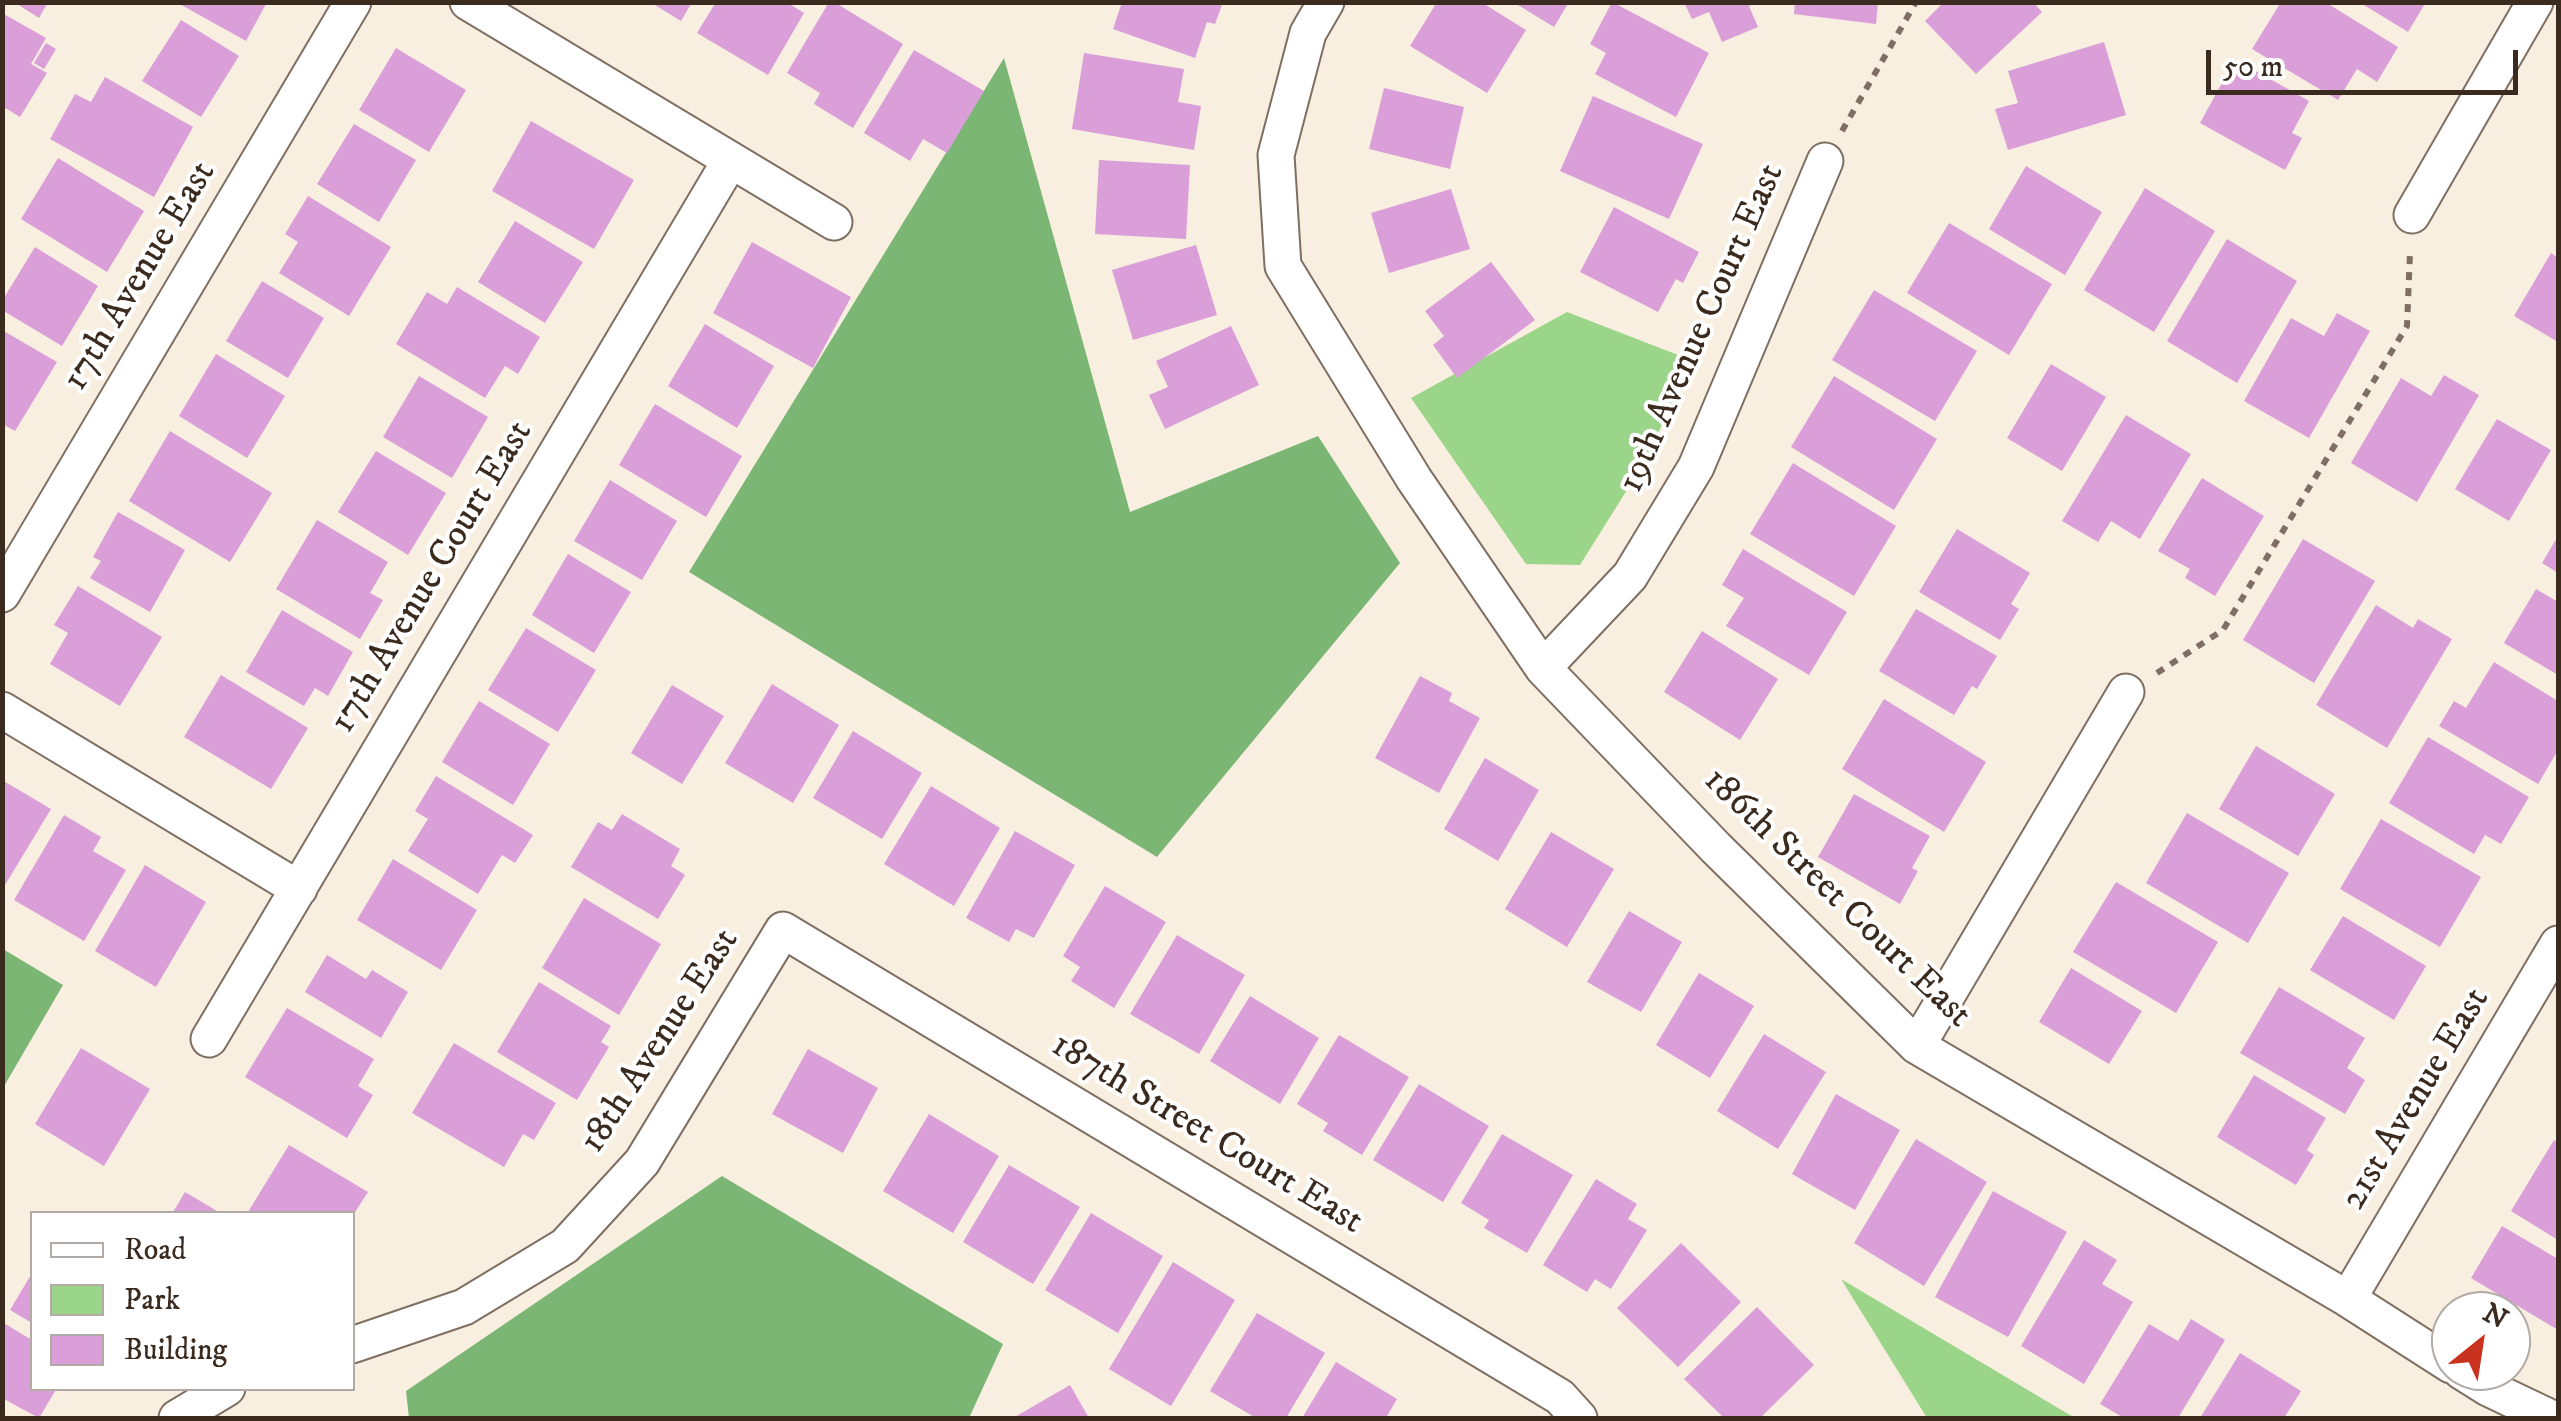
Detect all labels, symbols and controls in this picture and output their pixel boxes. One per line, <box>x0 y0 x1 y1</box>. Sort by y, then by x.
scale bar <box>2211 30 2524 92</box>
text: 50 m <box>2223 49 2283 86</box>
street label: 17th Avenue East <box>55 154 227 400</box>
street label: 19th Avenue Court East <box>1610 157 1796 501</box>
street label: 17th Avenue Court East <box>322 414 544 742</box>
street label: 186th Street Court East <box>1692 759 1980 1039</box>
street label: 18th Avenue East <box>571 921 751 1163</box>
street label: 21st Avenue East <box>2333 981 2501 1219</box>
street label: 187th Street Court East <box>1042 1024 1370 1246</box>
legend <box>30 1211 355 1391</box>
text: Road <box>124 1232 186 1269</box>
text: Park <box>124 1282 180 1319</box>
north arrow <box>2431 1291 2531 1391</box>
text: N <box>2477 1295 2514 1337</box>
text: Building <box>124 1332 227 1369</box>

